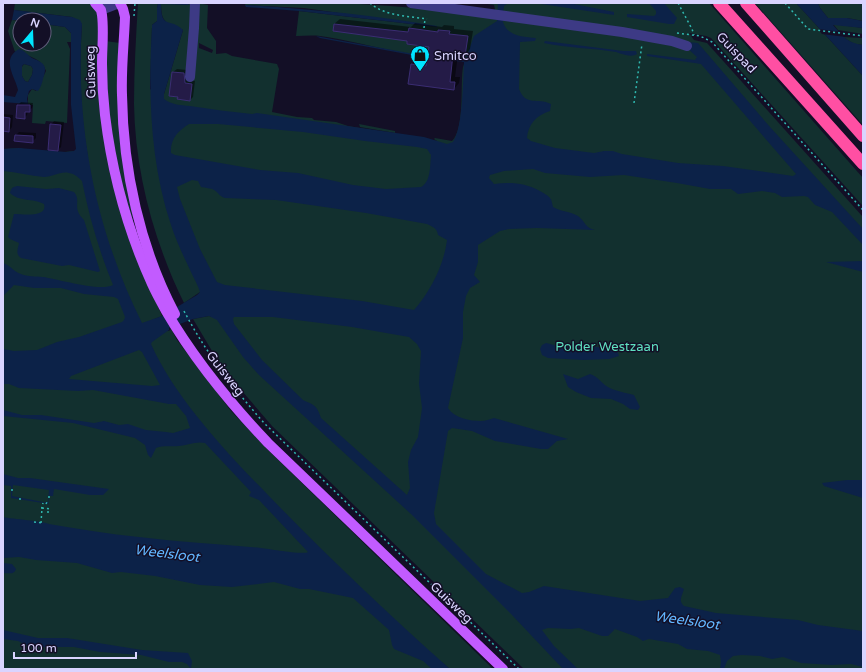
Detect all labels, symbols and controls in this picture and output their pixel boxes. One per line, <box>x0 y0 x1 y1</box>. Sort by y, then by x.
north arrow <box>12 12 52 52</box>
text: N <box>29 15 41 31</box>
street label: Guispad <box>713 29 760 77</box>
shop icon: Smitco <box>409 44 431 72</box>
street label: Guisweg <box>83 45 99 99</box>
place label: Smitco <box>434 48 477 64</box>
park label: Polder Westzaan <box>555 339 659 355</box>
street label: Guisweg <box>203 348 248 399</box>
water label: Weelsloot <box>133 541 202 566</box>
street label: Guisweg <box>427 579 476 627</box>
water label: Weelsloot <box>653 608 722 634</box>
scale bar <box>14 634 136 660</box>
text: 100 m <box>20 641 57 655</box>

